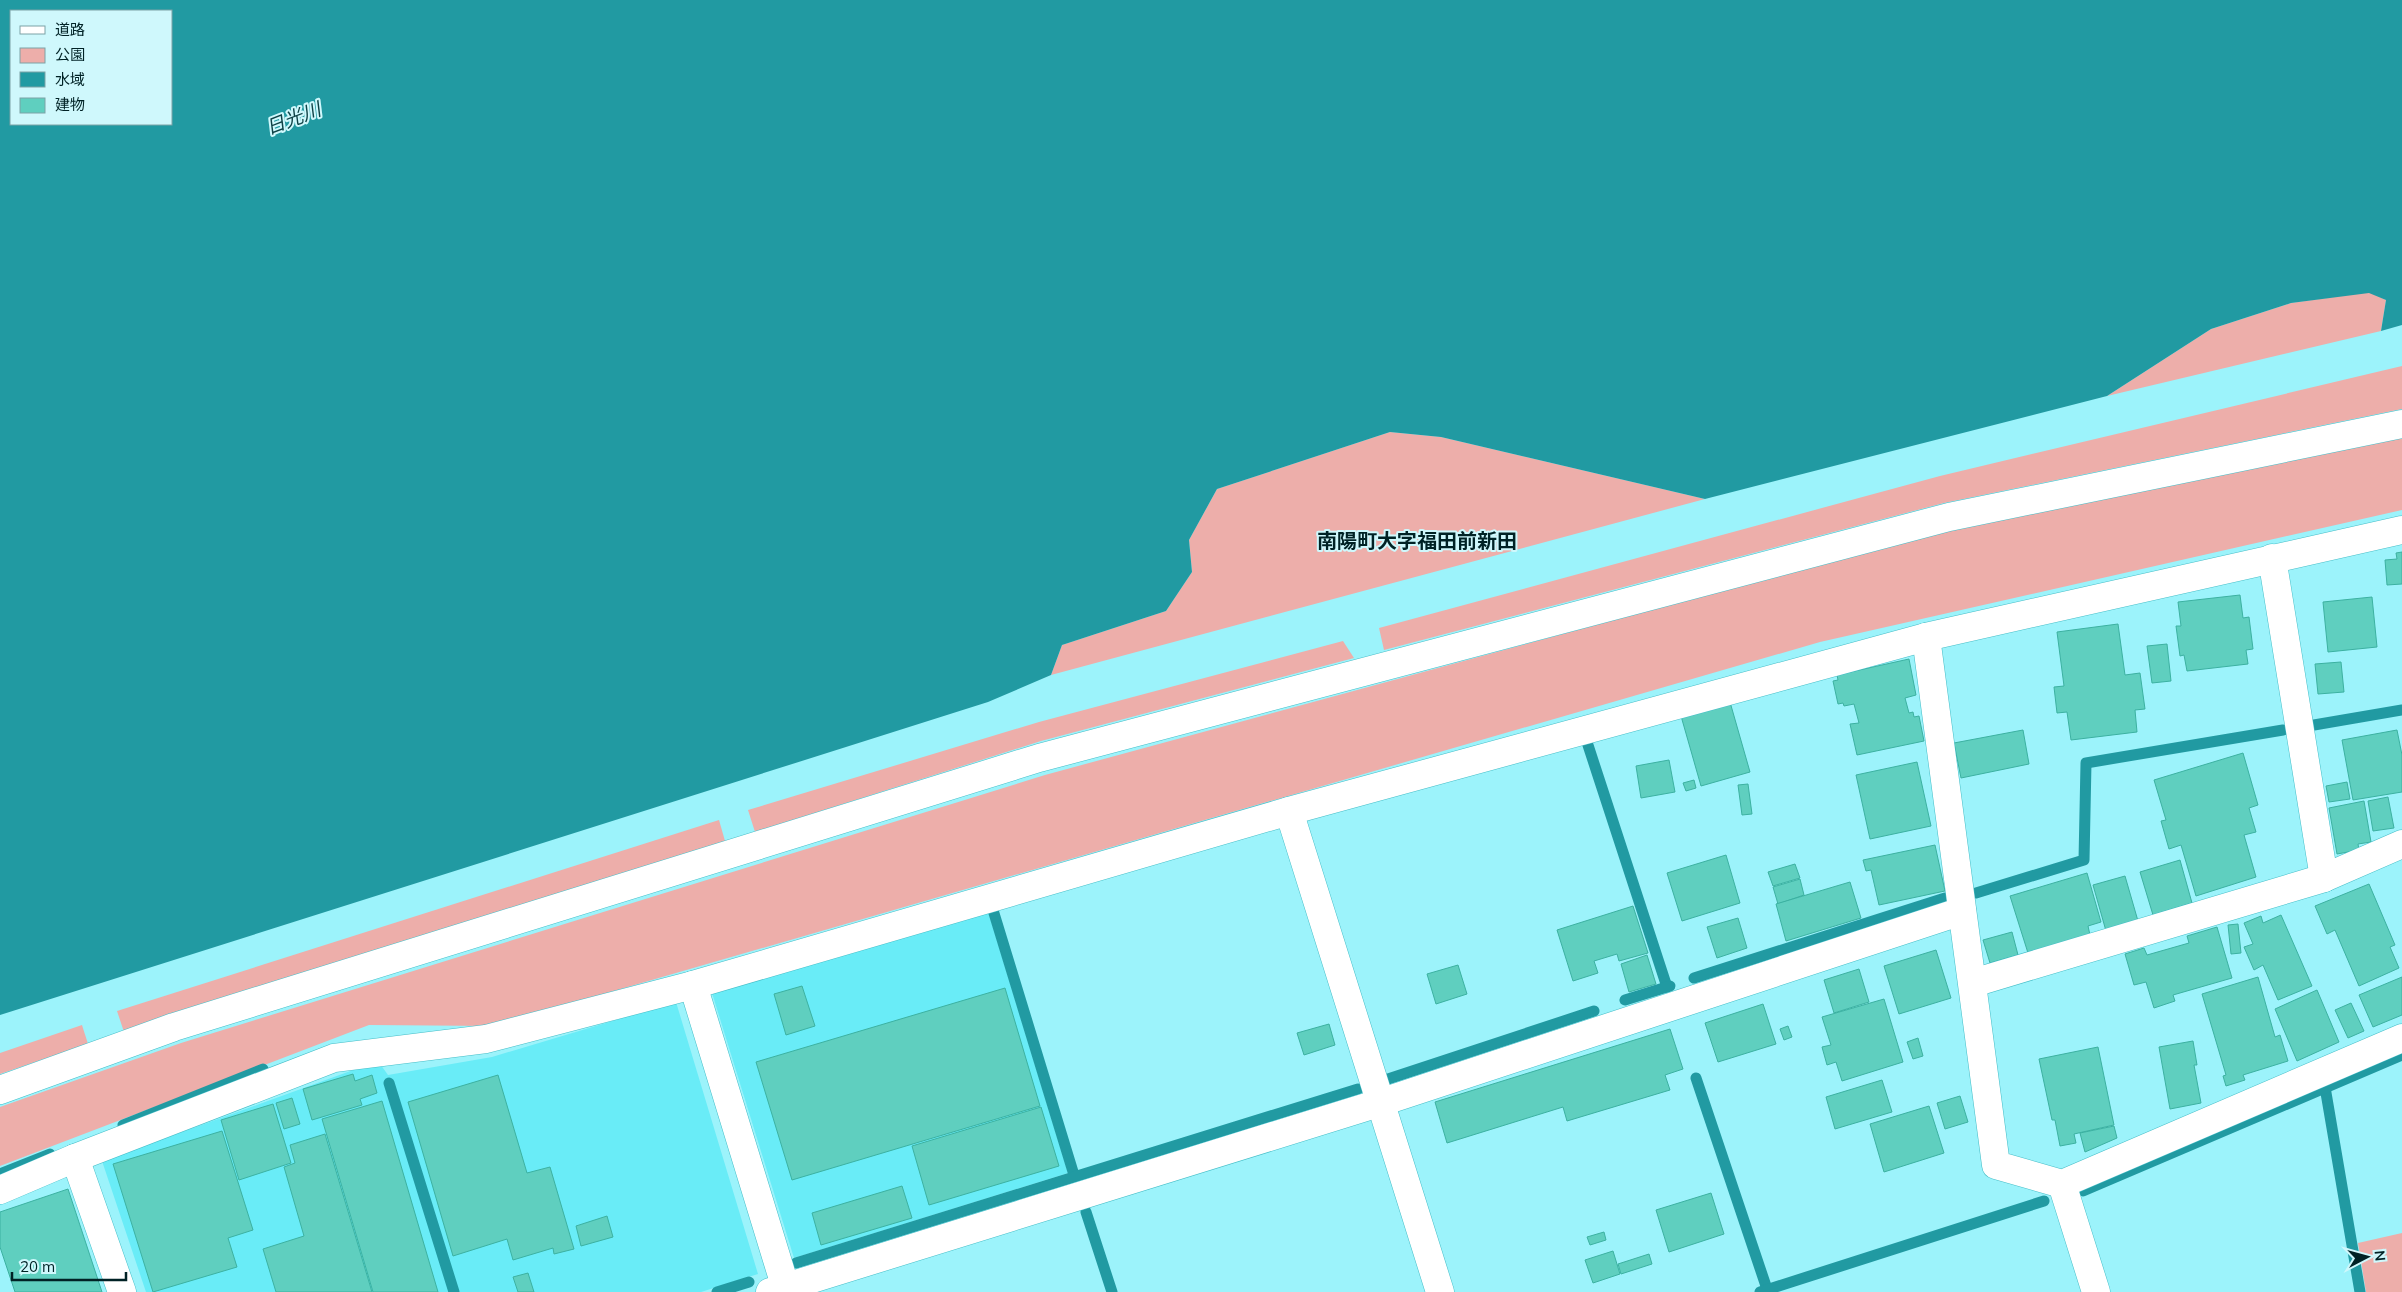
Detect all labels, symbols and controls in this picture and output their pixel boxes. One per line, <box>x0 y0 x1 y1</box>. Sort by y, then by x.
legend <box>10 10 172 125</box>
text: 道路 <box>55 20 85 39</box>
text: 公園 <box>55 45 85 64</box>
text: 水域 <box>55 70 85 89</box>
text: 建物 <box>55 95 85 114</box>
water label: 日光川 <box>262 96 326 139</box>
district label: 南陽町大字福田前新田 <box>1317 528 1517 553</box>
north arrow <box>2342 1232 2392 1282</box>
text: N <box>2370 1249 2389 1262</box>
scale bar <box>12 1250 126 1282</box>
text: 20 m <box>20 1257 55 1276</box>

